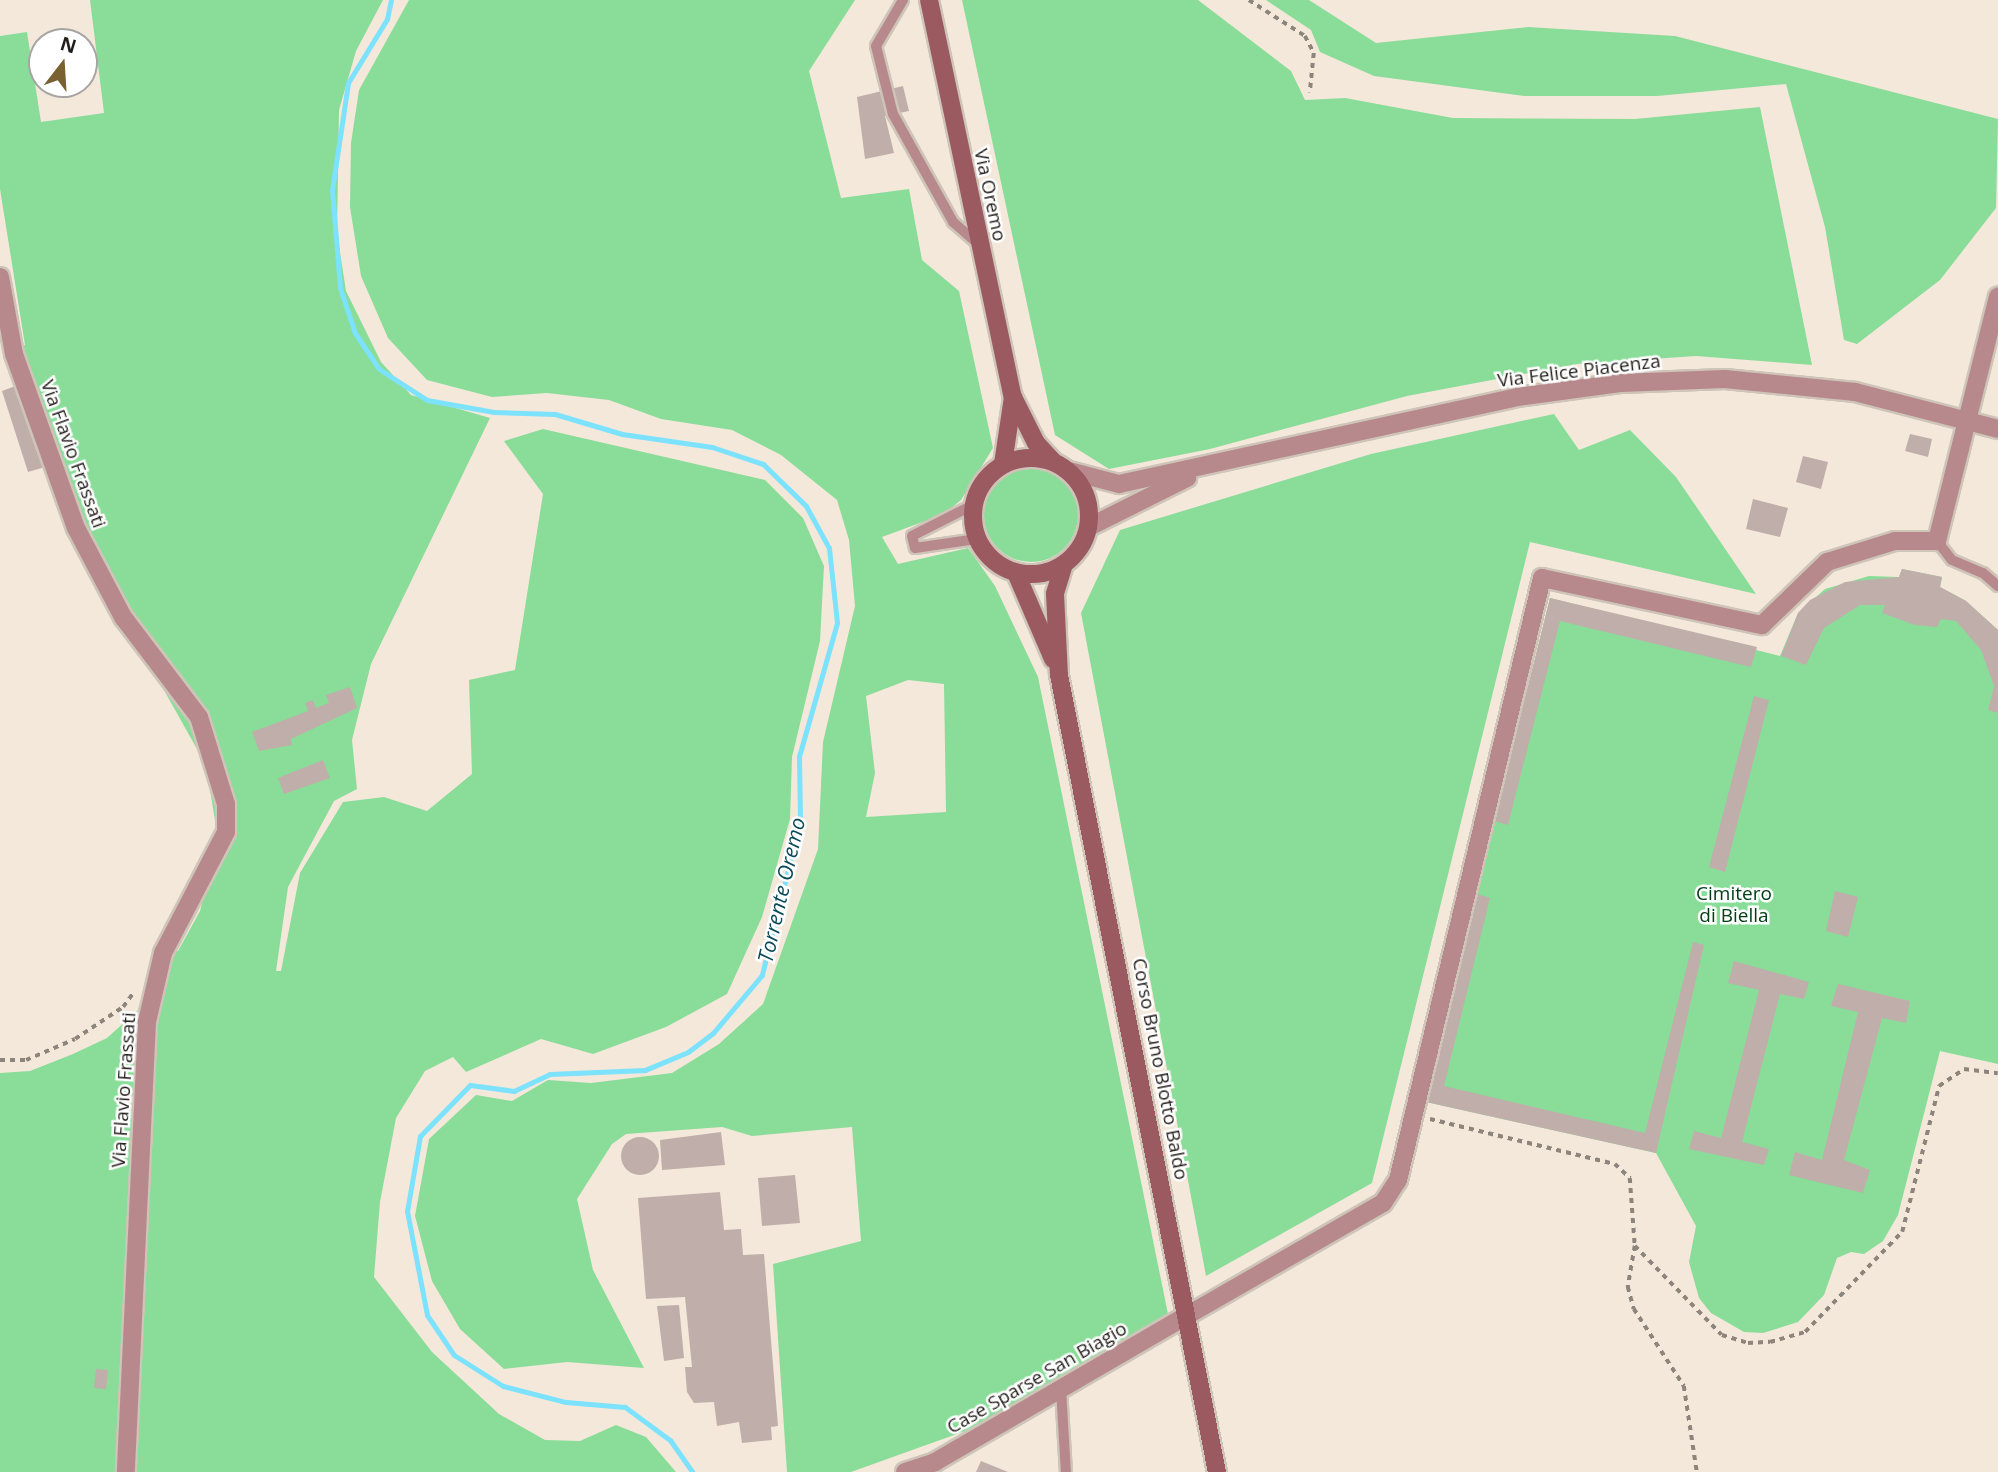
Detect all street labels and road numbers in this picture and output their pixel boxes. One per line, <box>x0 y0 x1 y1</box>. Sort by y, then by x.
street label: Via Oremo <box>969 147 1011 243</box>
street label: Via Felice Piacenza <box>1496 350 1662 392</box>
street label: Via Flavio Frassati <box>36 377 110 531</box>
street label: Corso Bruno Blotto Baldo <box>1127 956 1193 1182</box>
street label: Via Flavio Frassati <box>107 1011 141 1169</box>
street label: Case Sparse San Biagio <box>943 1317 1131 1439</box>

